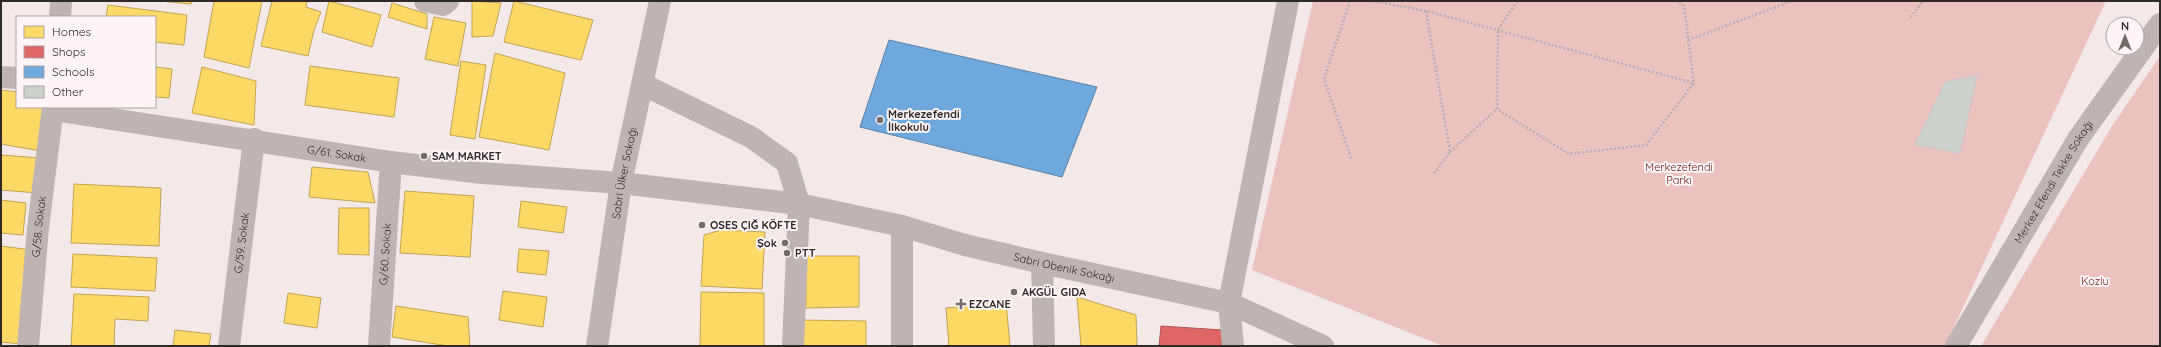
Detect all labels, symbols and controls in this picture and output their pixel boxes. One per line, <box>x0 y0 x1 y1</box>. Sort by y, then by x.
legend <box>16 16 156 108</box>
north arrow <box>2105 16 2145 56</box>
text: N <box>2121 19 2129 33</box>
text: Homes <box>52 24 92 39</box>
text: Shops <box>52 44 86 59</box>
text: Schools <box>52 64 95 79</box>
text: Other <box>52 84 84 99</box>
place label: Merkezefendi İlkokulu <box>888 107 960 134</box>
marker: Merkezefendi İlkokulu <box>875 115 885 125</box>
street label: Merkez Efendi Tekke Sokağı <box>2011 118 2096 246</box>
street label: Sabri Ülker Sokağı <box>609 126 640 220</box>
street label: G/61. Sokak <box>306 142 367 165</box>
place label: SAM MARKET <box>432 149 502 163</box>
marker: SAM MARKET <box>419 151 429 161</box>
park label: Merkezefendi Parkı <box>1645 160 1713 187</box>
street label: G/58. Sokak <box>29 195 49 258</box>
street label: G/59. Sokak <box>231 211 252 274</box>
place label: OSES ÇIĞ KÖFTE <box>710 218 797 232</box>
marker: OSES ÇIĞ KÖFTE <box>697 220 707 230</box>
street label: G/60. Sokak <box>376 223 394 286</box>
place label: Şok <box>757 236 777 250</box>
marker: Şok <box>780 238 790 248</box>
place label: PTT <box>795 246 816 260</box>
marker: PTT <box>782 248 792 258</box>
street label: Sabri Obenik Sokağı <box>1012 250 1116 285</box>
park label: Kozlu <box>2081 274 2109 288</box>
place label: AKGÜL GIDA <box>1022 285 1086 299</box>
marker: AKGÜL GIDA <box>1009 287 1019 297</box>
place label: EZCANE <box>969 297 1011 311</box>
marker: EZCANE <box>956 299 966 309</box>

